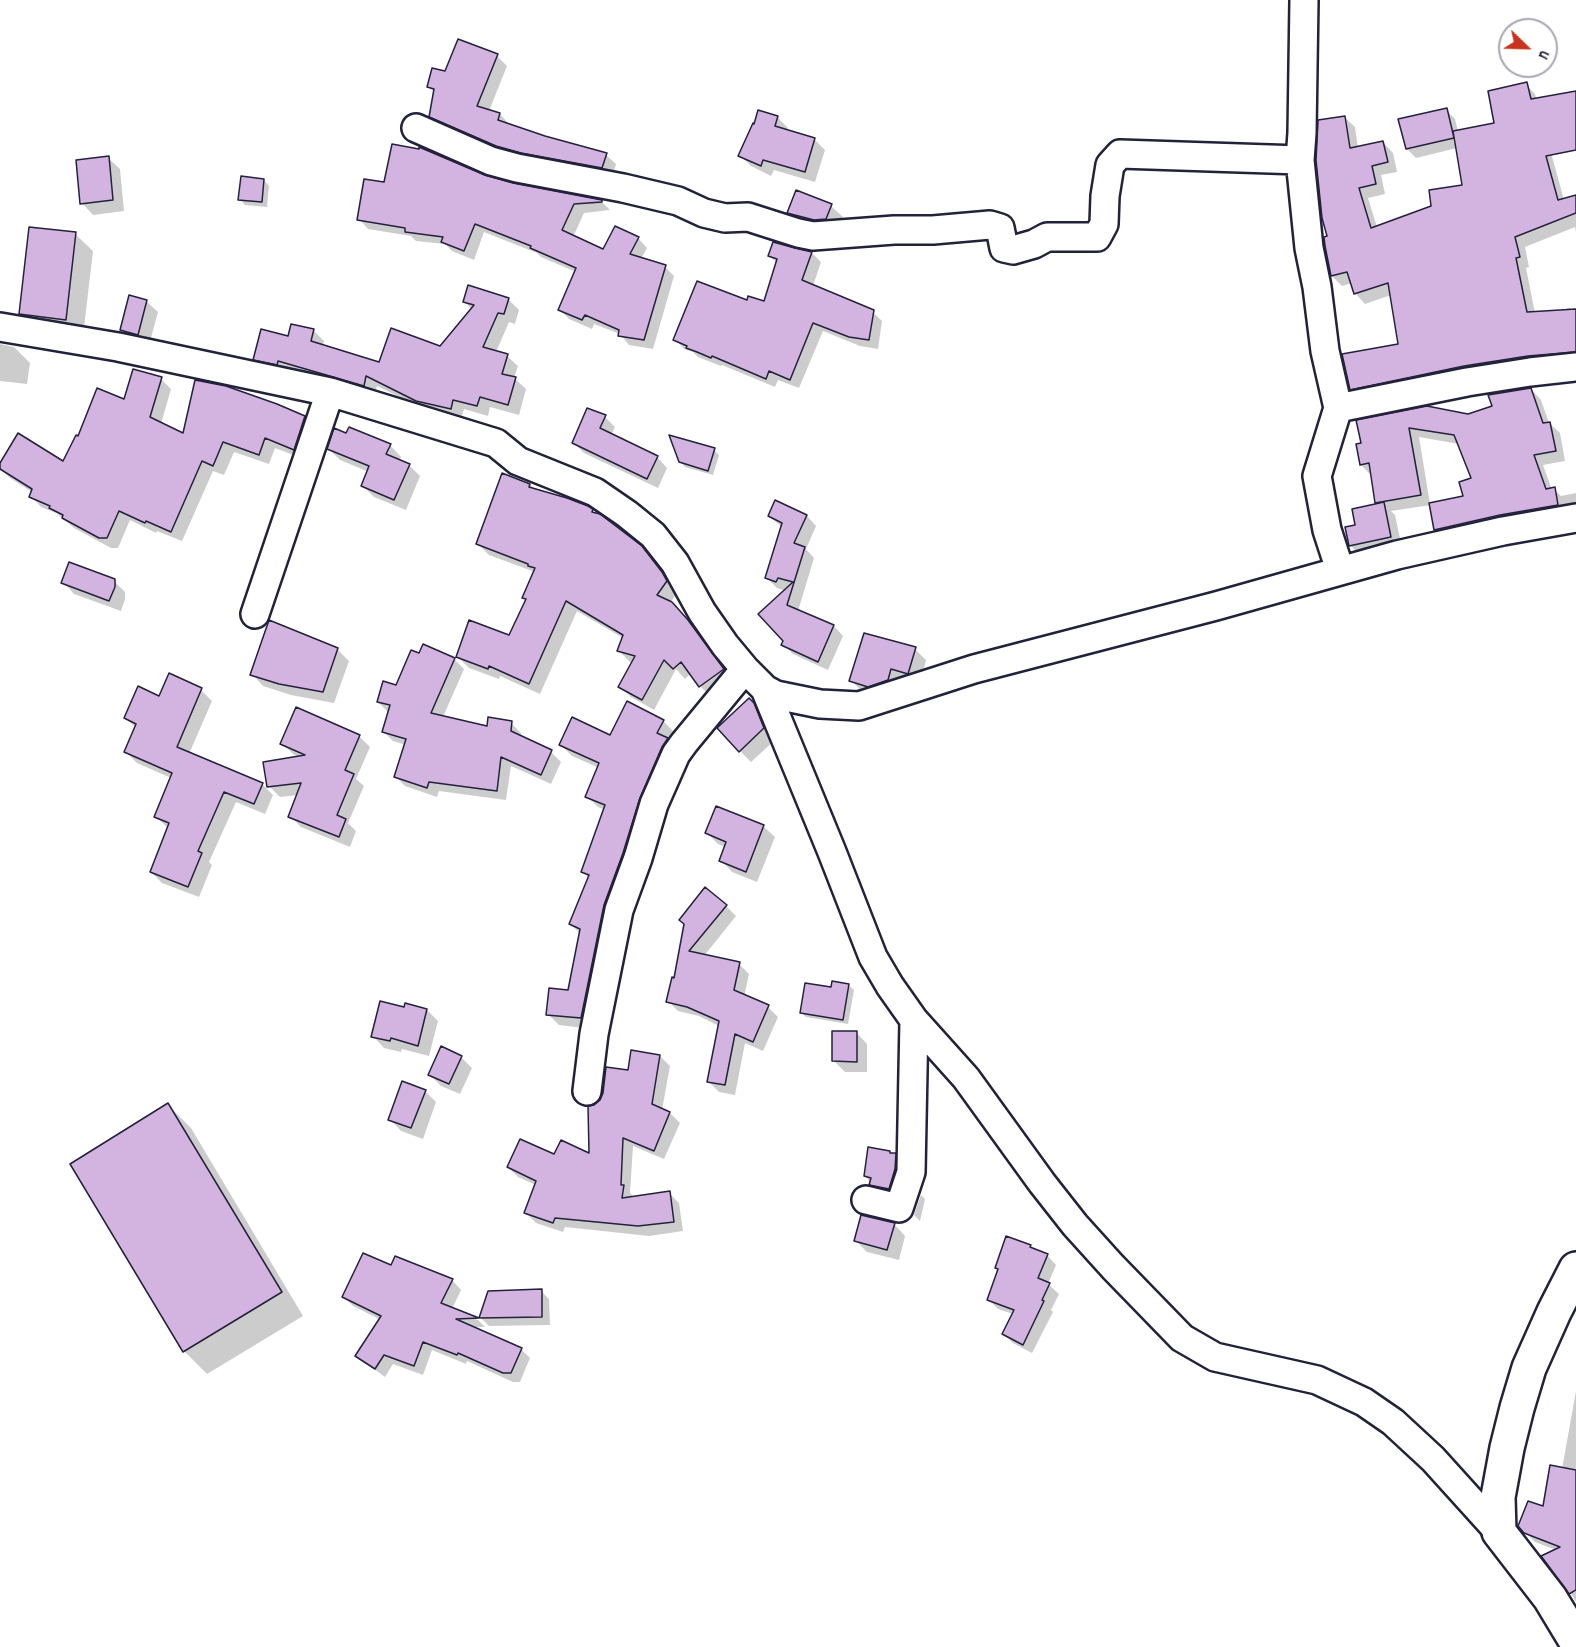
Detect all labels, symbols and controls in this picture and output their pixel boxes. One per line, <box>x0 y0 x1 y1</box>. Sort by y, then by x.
north arrow <box>1498 18 1558 78</box>
text: U <box>1531 46 1555 62</box>

